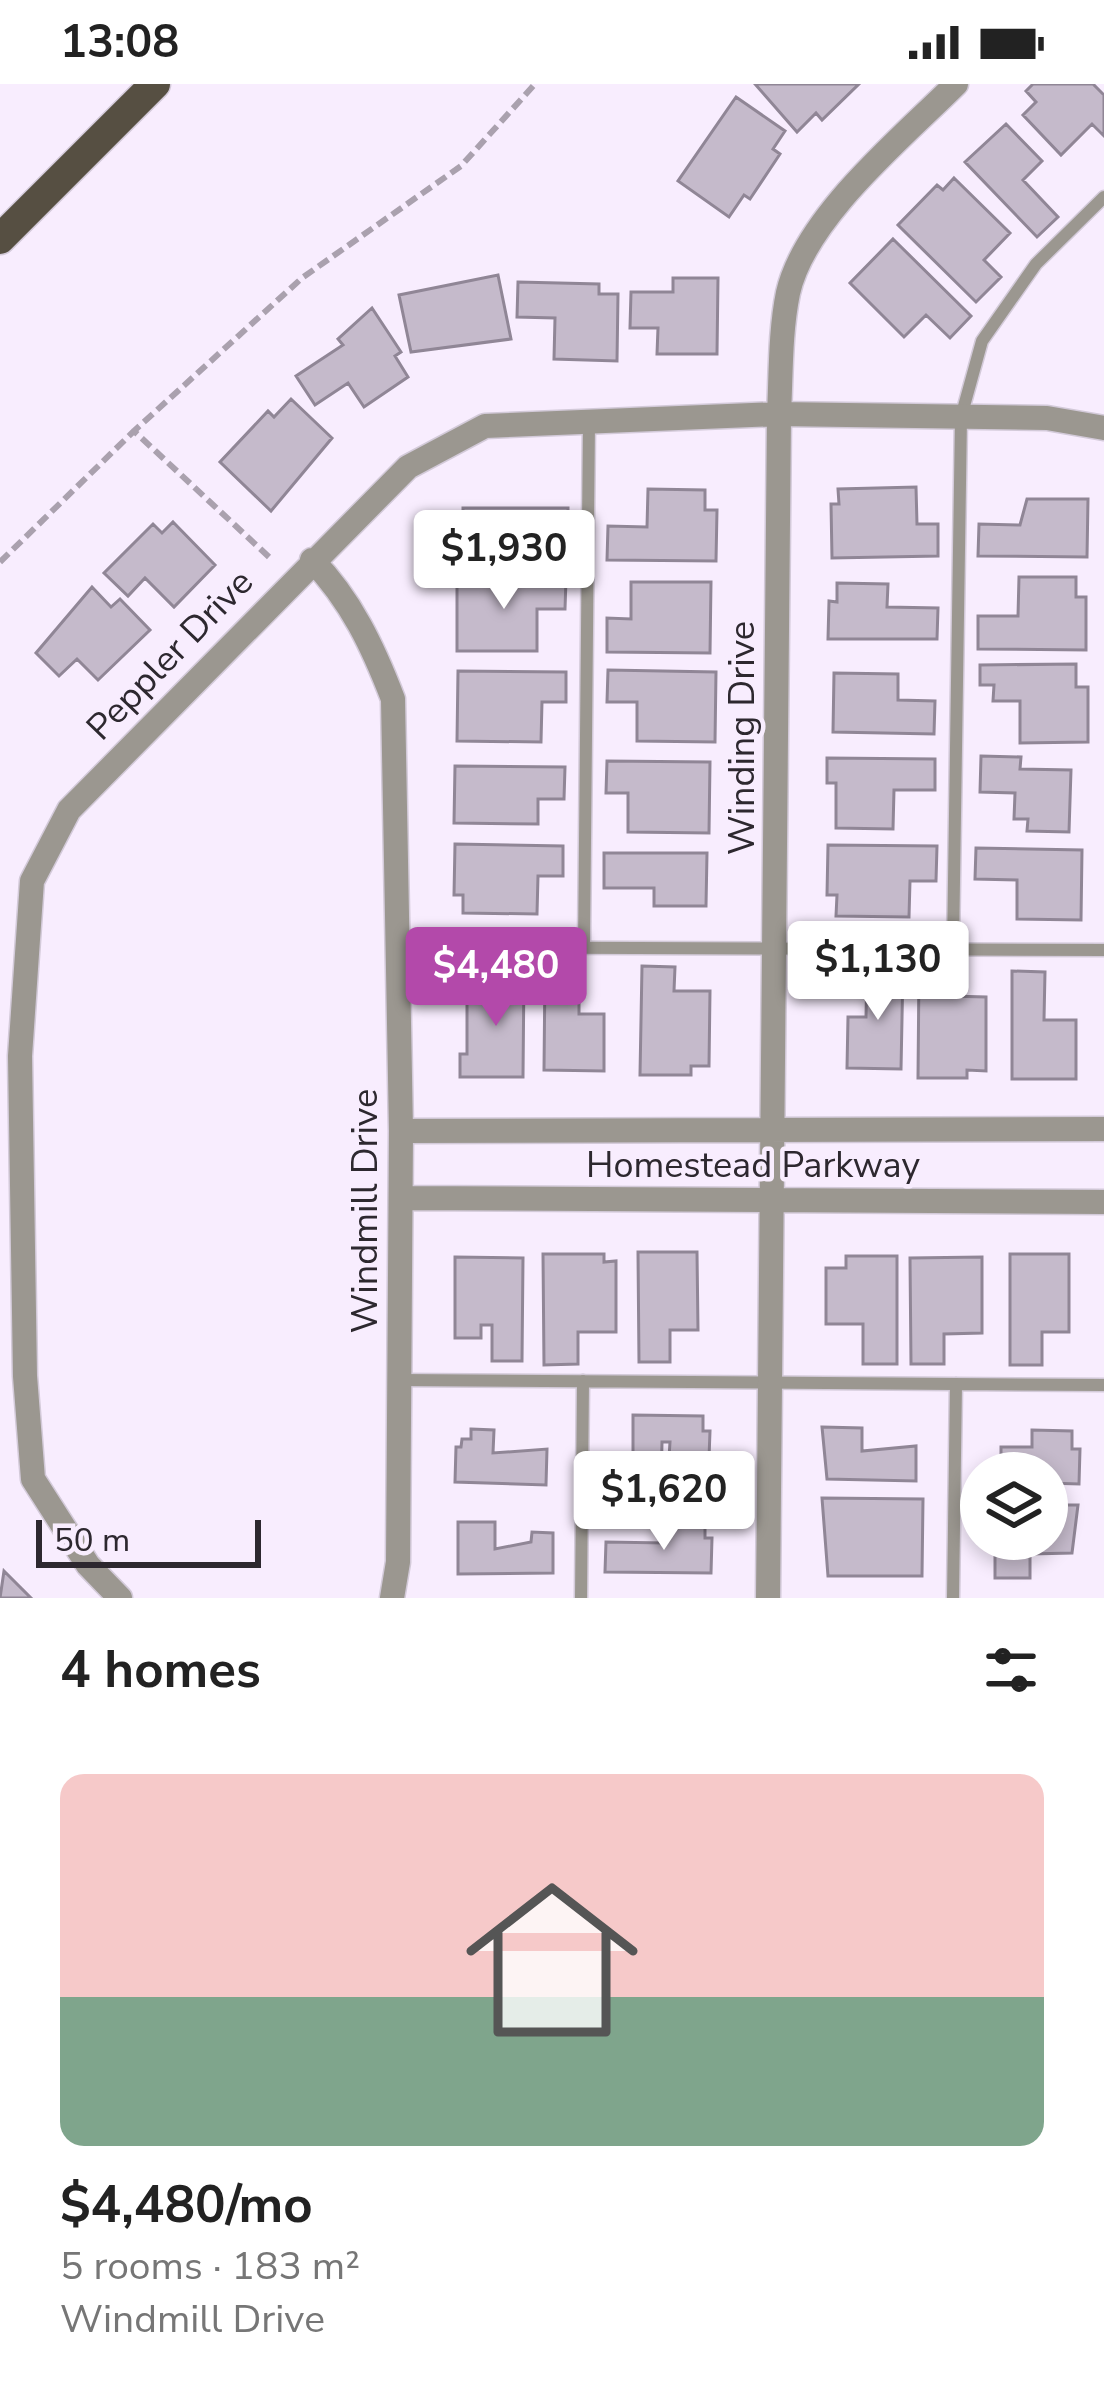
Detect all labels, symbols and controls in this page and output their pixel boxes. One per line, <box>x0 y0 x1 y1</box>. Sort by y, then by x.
text: 13:08 <box>60 12 179 73</box>
pin: $1,930 <box>406 510 602 612</box>
text: $1,930 <box>441 522 567 575</box>
street label: Peppler Drive <box>76 559 264 751</box>
street label: Winding Drive <box>718 621 767 855</box>
pin: $1,130 <box>780 921 976 1023</box>
pin: $4,480 <box>398 927 594 1029</box>
text: $1,130 <box>815 933 941 986</box>
text: $4,480 <box>433 939 559 992</box>
street label: Windmill Drive <box>341 1089 390 1333</box>
street label: Homestead Parkway <box>586 1141 921 1190</box>
pin: $1,620 <box>566 1451 762 1553</box>
map controls <box>960 1452 1068 1560</box>
button: layers <box>960 1452 1068 1560</box>
text: $1,620 <box>601 1463 727 1516</box>
scale bar <box>36 1514 261 1567</box>
text: 50 m <box>54 1518 130 1563</box>
text: 4 homes <box>60 1635 261 1705</box>
icon: filters <box>978 1637 1044 1703</box>
icon: home <box>444 1852 660 2068</box>
text: $4,480/mo <box>60 2170 313 2240</box>
text: 5 rooms · 183 m² <box>60 2240 360 2293</box>
text: Windmill Drive <box>60 2293 325 2346</box>

